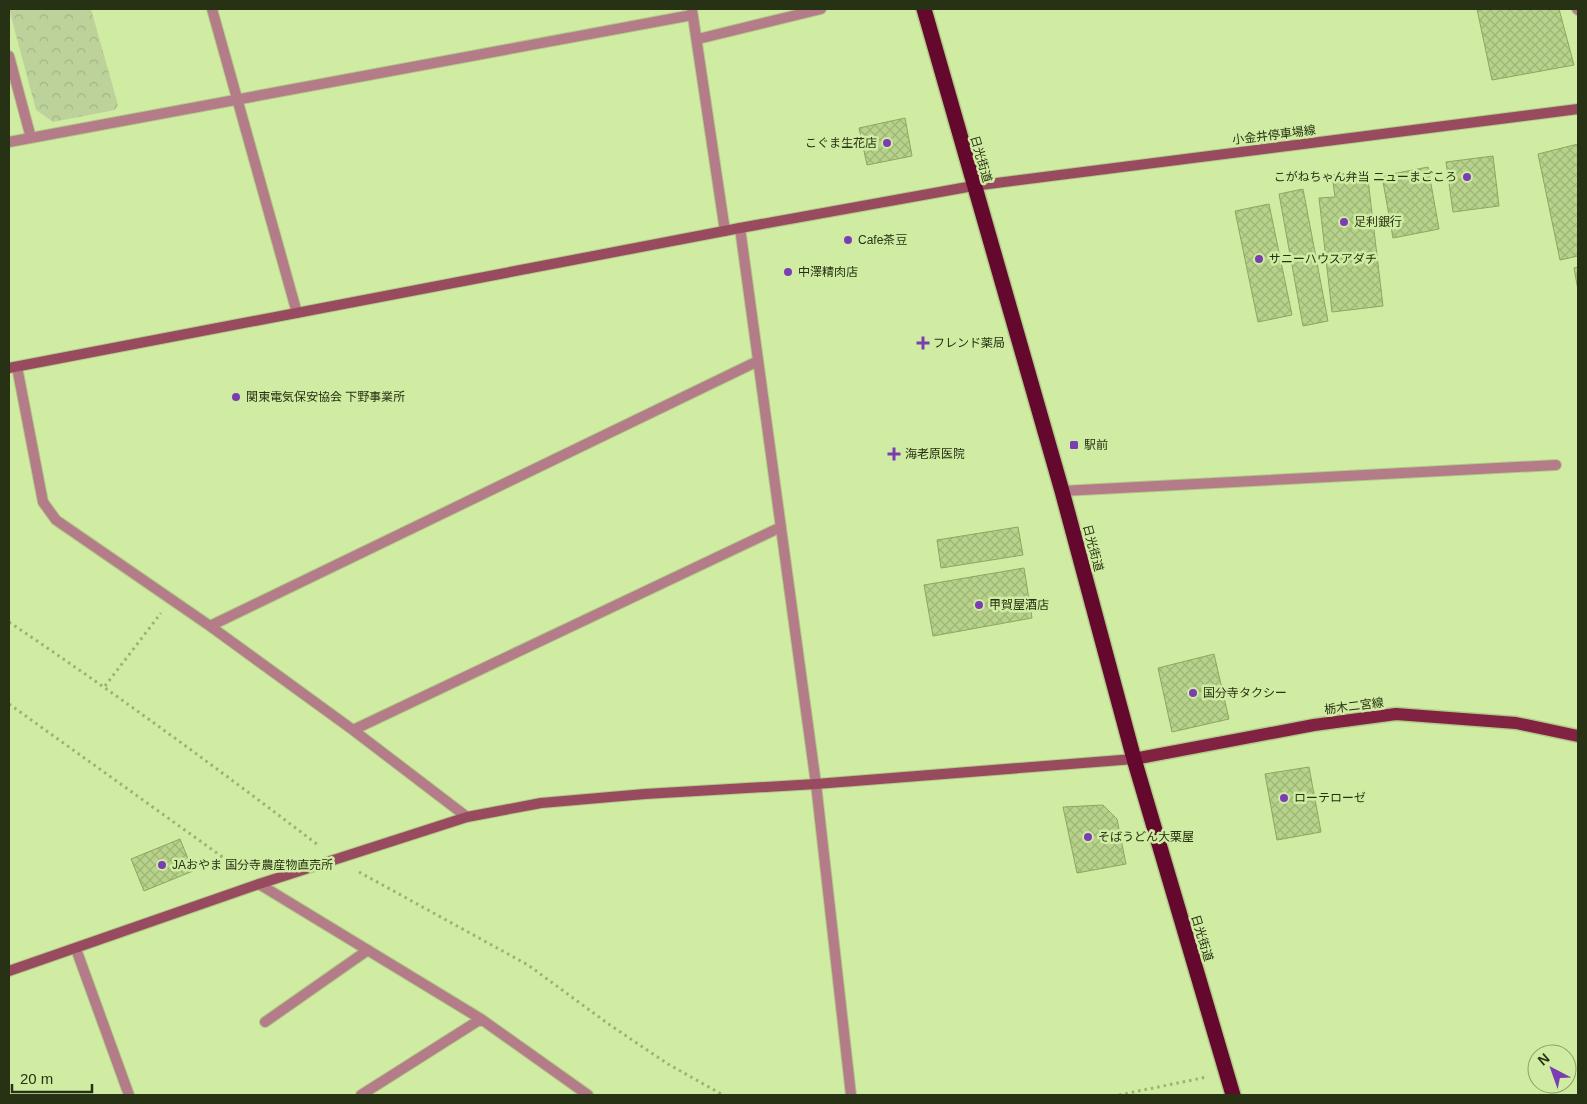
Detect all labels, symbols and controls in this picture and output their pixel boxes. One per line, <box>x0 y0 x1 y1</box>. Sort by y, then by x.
street label: 小金井停車場線 <box>1231 123 1317 147</box>
street label: 日光街道 <box>968 134 994 184</box>
place label: こぐま生花店 <box>805 136 877 150</box>
marker: こぐま生花店 <box>881 137 893 149</box>
place label: こがねちゃん弁当 ニューまごころ <box>1274 170 1457 184</box>
marker: こがねちゃん弁当 ニューまごころ <box>1461 171 1473 183</box>
place label: 足利銀行 <box>1354 215 1402 229</box>
marker: 足利銀行 <box>1338 216 1350 228</box>
place label: Cafe茶豆 <box>858 233 907 247</box>
marker: Cafe茶豆 <box>842 234 854 246</box>
place label: サニーハウスアダチ <box>1269 252 1377 266</box>
marker: サニーハウスアダチ <box>1253 253 1265 265</box>
place label: 中澤精肉店 <box>798 265 858 279</box>
marker: 中澤精肉店 <box>782 266 794 278</box>
place label: フレンド薬局 <box>933 336 1005 350</box>
marker: フレンド薬局 <box>917 337 929 349</box>
place label: 関東電気保安協会 下野事業所 <box>246 390 405 404</box>
marker: 関東電気保安協会 下野事業所 <box>230 391 242 403</box>
place label: 駅前 <box>1084 438 1108 452</box>
marker: 駅前 <box>1068 439 1080 451</box>
marker: 海老原医院 <box>887 447 901 461</box>
place label: 海老原医院 <box>905 447 965 461</box>
street label: 日光街道 <box>1080 523 1106 573</box>
place label: 甲賀屋酒店 <box>989 598 1049 612</box>
marker: 甲賀屋酒店 <box>973 599 985 611</box>
place label: 国分寺タクシー <box>1203 686 1287 700</box>
marker: 国分寺タクシー <box>1187 687 1199 699</box>
street label: 栃木二宮線 <box>1323 695 1385 717</box>
place label: ローテローゼ <box>1294 791 1366 805</box>
marker: ローテローゼ <box>1278 792 1290 804</box>
place label: そばうどん大栗屋 <box>1098 830 1194 844</box>
marker: そばうどん大栗屋 <box>1082 831 1094 843</box>
place label: JAおやま 国分寺農産物直売所 <box>172 858 333 872</box>
marker: JAおやま 国分寺農産物直売所 <box>156 859 168 871</box>
street label: 日光街道 <box>1188 913 1216 963</box>
north arrow <box>1527 1044 1577 1094</box>
text: N <box>1534 1050 1553 1069</box>
scale bar <box>12 1062 92 1094</box>
text: 20 m <box>20 1070 53 1087</box>

